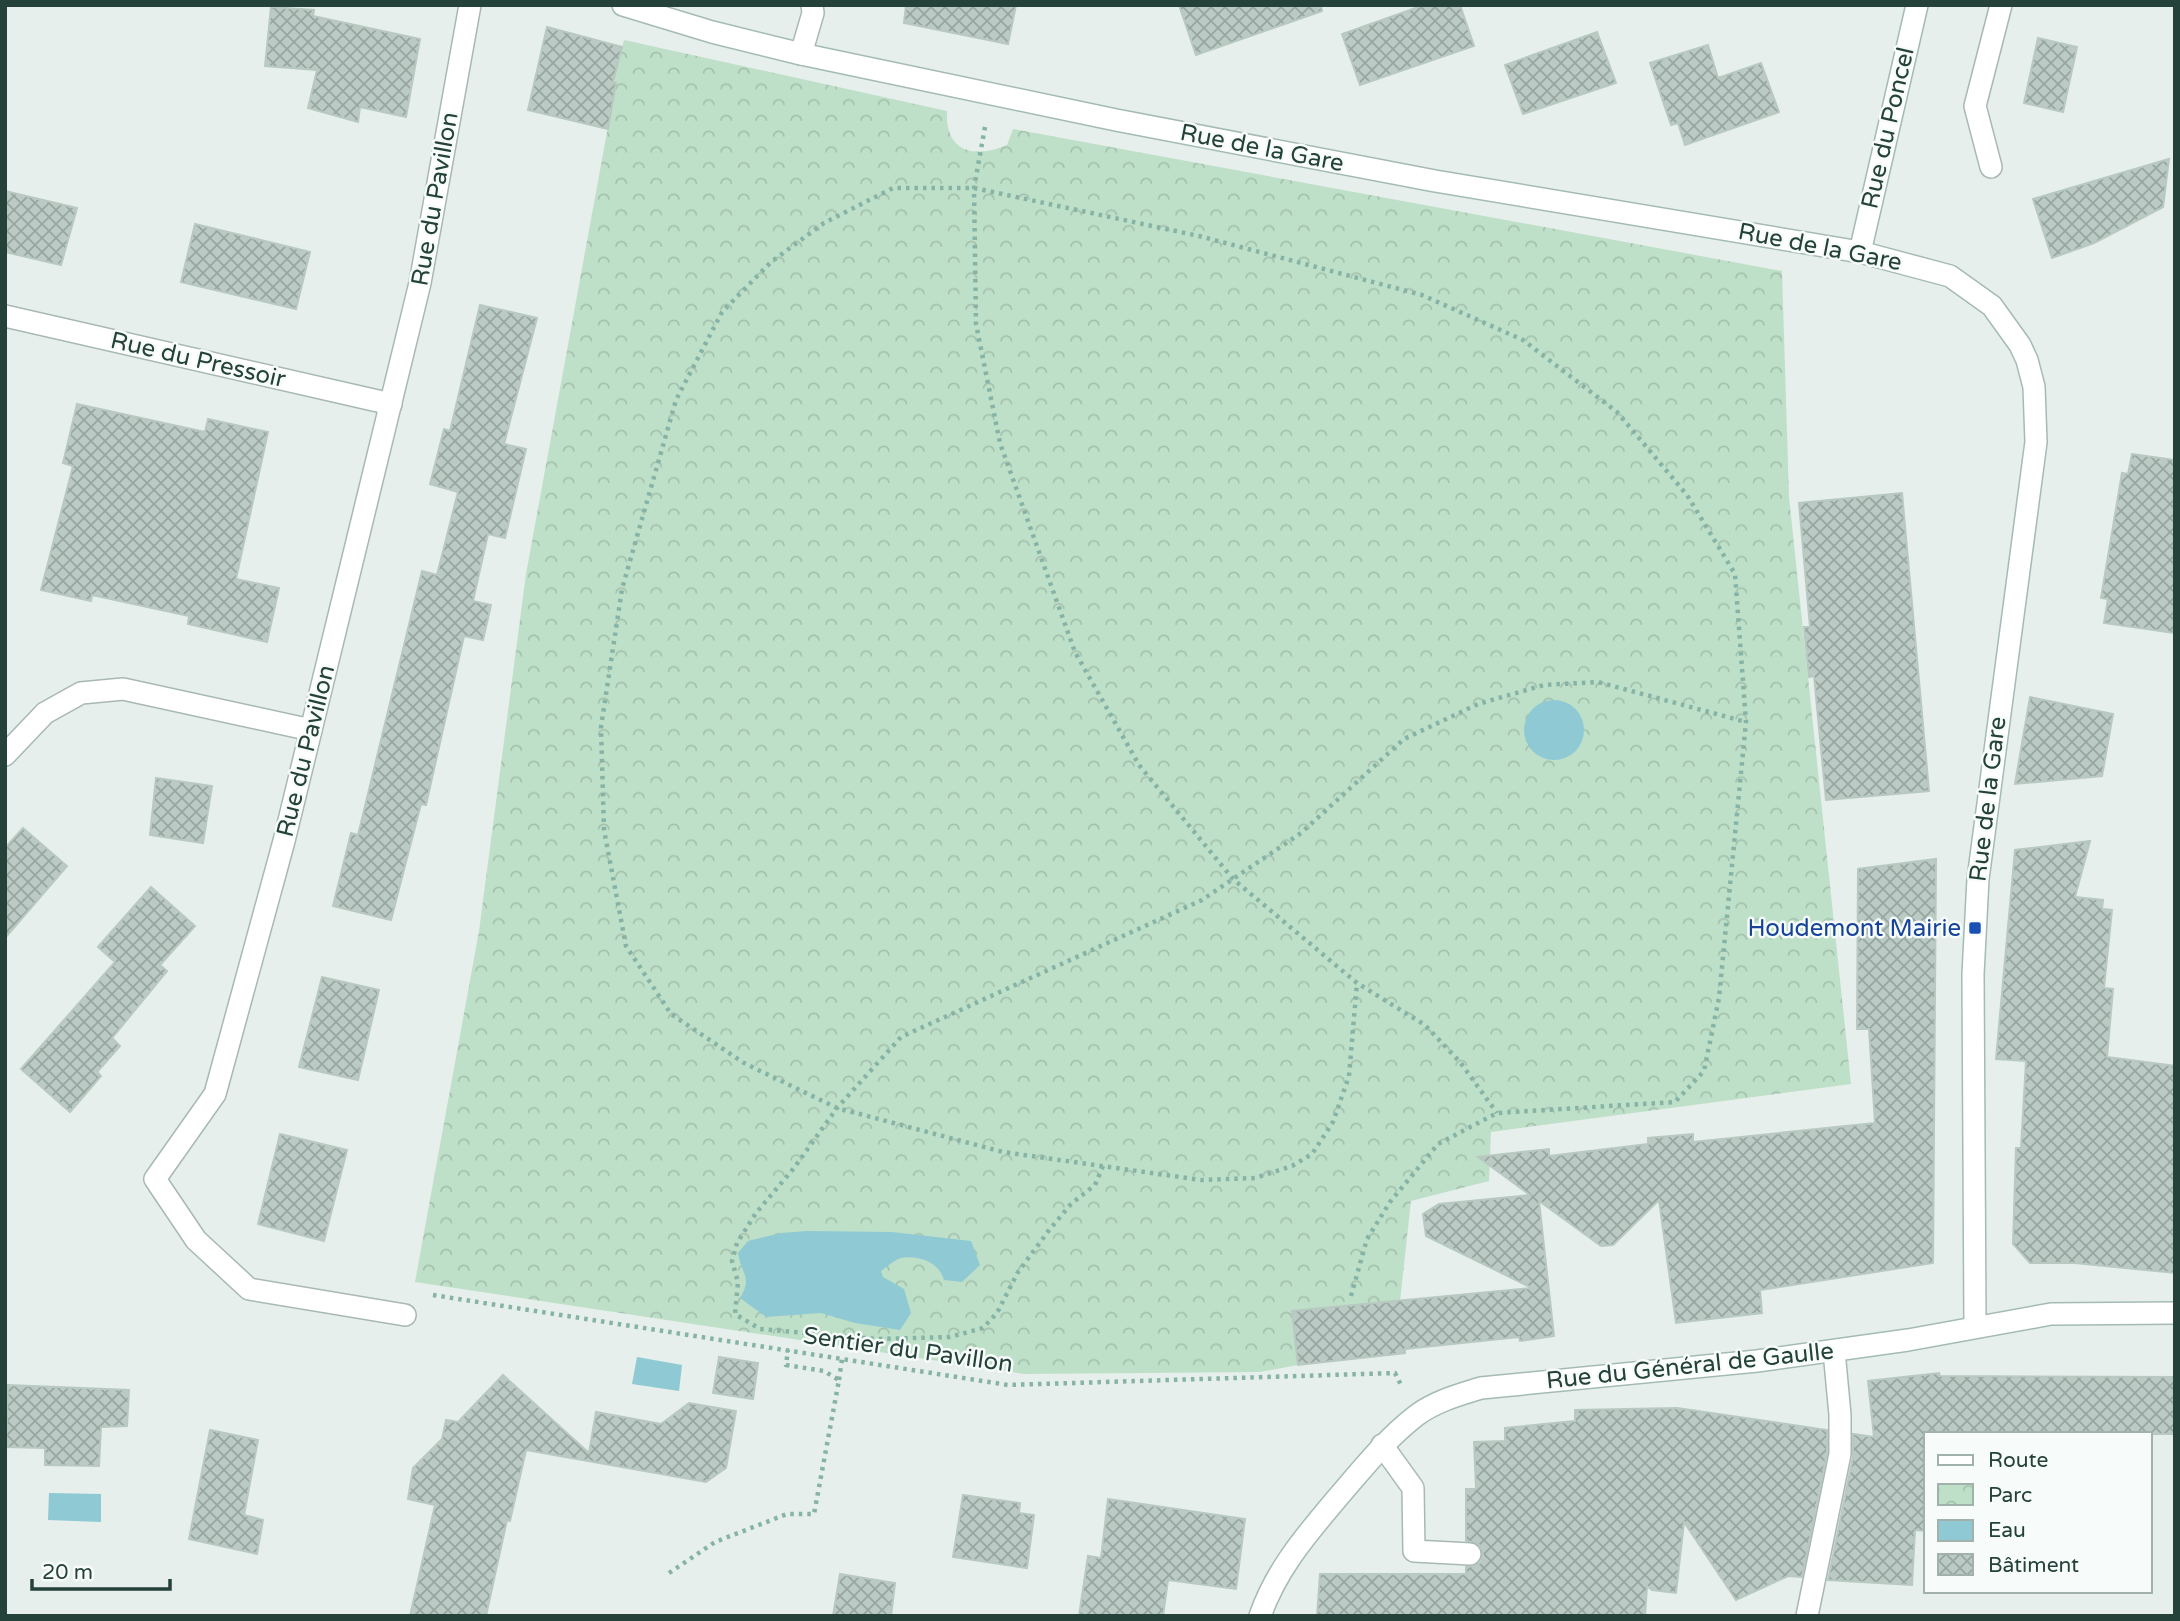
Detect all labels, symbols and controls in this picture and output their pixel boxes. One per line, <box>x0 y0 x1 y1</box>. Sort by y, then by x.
street label: Rue du Poncel <box>1855 44 1921 212</box>
street label: Rue du Pavillon <box>405 110 465 288</box>
street label: Rue de la Gare <box>1178 118 1346 178</box>
street label: Rue de la Gare <box>1736 217 1904 277</box>
street label: Rue du Pressoir <box>108 326 289 394</box>
street label: Rue du Pavillon <box>271 662 341 840</box>
street label: Rue de la Gare <box>1963 715 2013 883</box>
place label: Houdemont Mairie <box>1748 914 1961 943</box>
marker: Houdemont Mairie <box>1967 920 1983 936</box>
street label: Sentier du Pavillon <box>801 1321 1015 1379</box>
street label: Rue du Général de Gaulle <box>1545 1336 1835 1396</box>
legend <box>1924 1432 2152 1593</box>
text: Route <box>1988 1448 2048 1473</box>
text: Parc <box>1988 1483 2032 1508</box>
text: Eau <box>1988 1518 2026 1543</box>
scale bar <box>32 1548 170 1592</box>
text: Bâtiment <box>1988 1553 2079 1578</box>
text: 20 m <box>42 1560 93 1585</box>

